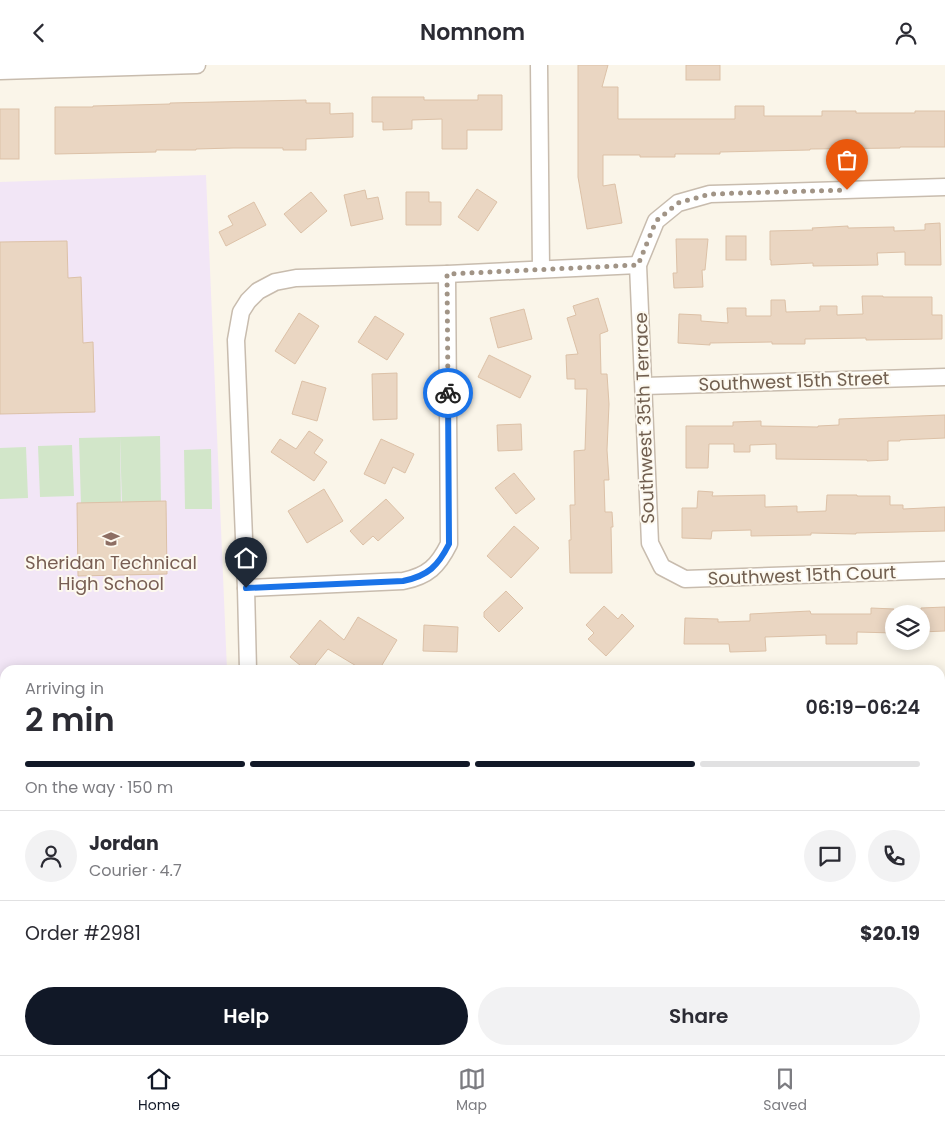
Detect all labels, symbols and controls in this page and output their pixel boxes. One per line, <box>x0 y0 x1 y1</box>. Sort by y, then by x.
text: Nomnom <box>420 17 525 48</box>
icon: back <box>25 19 53 47</box>
icon: person <box>892 19 920 47</box>
pin <box>826 139 868 190</box>
icon: bag <box>833 146 861 174</box>
street label: Southwest 35th Terrace <box>628 312 660 524</box>
street label: Southwest 15th Street <box>698 365 890 397</box>
courier <box>423 368 473 418</box>
icon: bike <box>434 379 462 407</box>
school or university icon: Sheridan Technical High School <box>101 529 121 549</box>
pin <box>225 537 267 588</box>
icon: home <box>232 544 260 572</box>
place label: Sheridan Technical High School <box>25 550 197 596</box>
street label: Southwest 15th Court <box>707 559 897 591</box>
map controls <box>885 605 930 650</box>
button: layers <box>885 605 930 650</box>
text: Arriving in <box>25 677 104 700</box>
text: 06:19–06:24 <box>806 694 920 721</box>
text: 2 min <box>25 697 115 742</box>
text: On the way · 150 m <box>25 776 173 799</box>
button: person <box>25 830 77 882</box>
text: Jordan <box>89 830 159 857</box>
button: chat <box>804 830 856 882</box>
button: phone <box>868 830 920 882</box>
text: Courier · 4.7 <box>89 859 182 882</box>
text: Order #2981 <box>25 920 141 947</box>
text: $20.19 <box>860 920 920 947</box>
button: Help <box>25 987 468 1045</box>
button: Share <box>478 987 920 1045</box>
tab: Home <box>138 1065 180 1116</box>
tab: Map <box>456 1065 487 1116</box>
tab: Saved <box>763 1065 807 1116</box>

